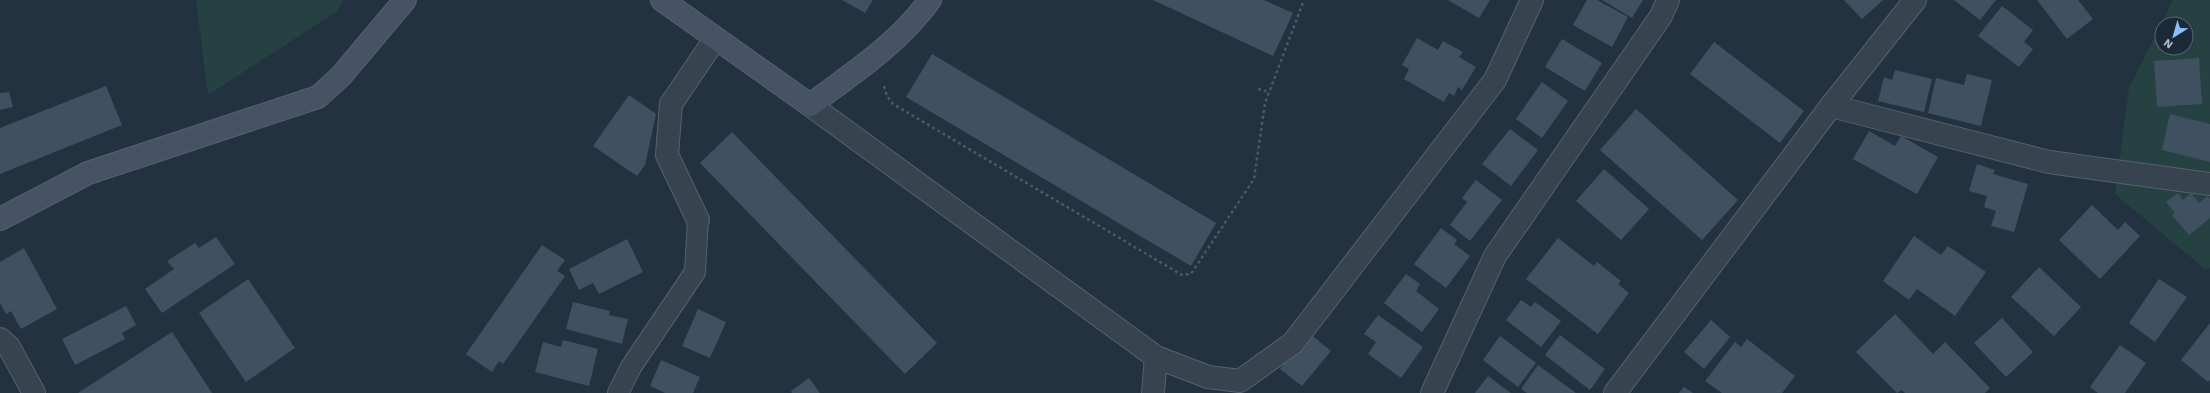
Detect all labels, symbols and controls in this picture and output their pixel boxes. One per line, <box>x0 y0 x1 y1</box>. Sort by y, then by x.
north arrow <box>2154 16 2194 56</box>
text: N <box>2161 36 2175 51</box>

